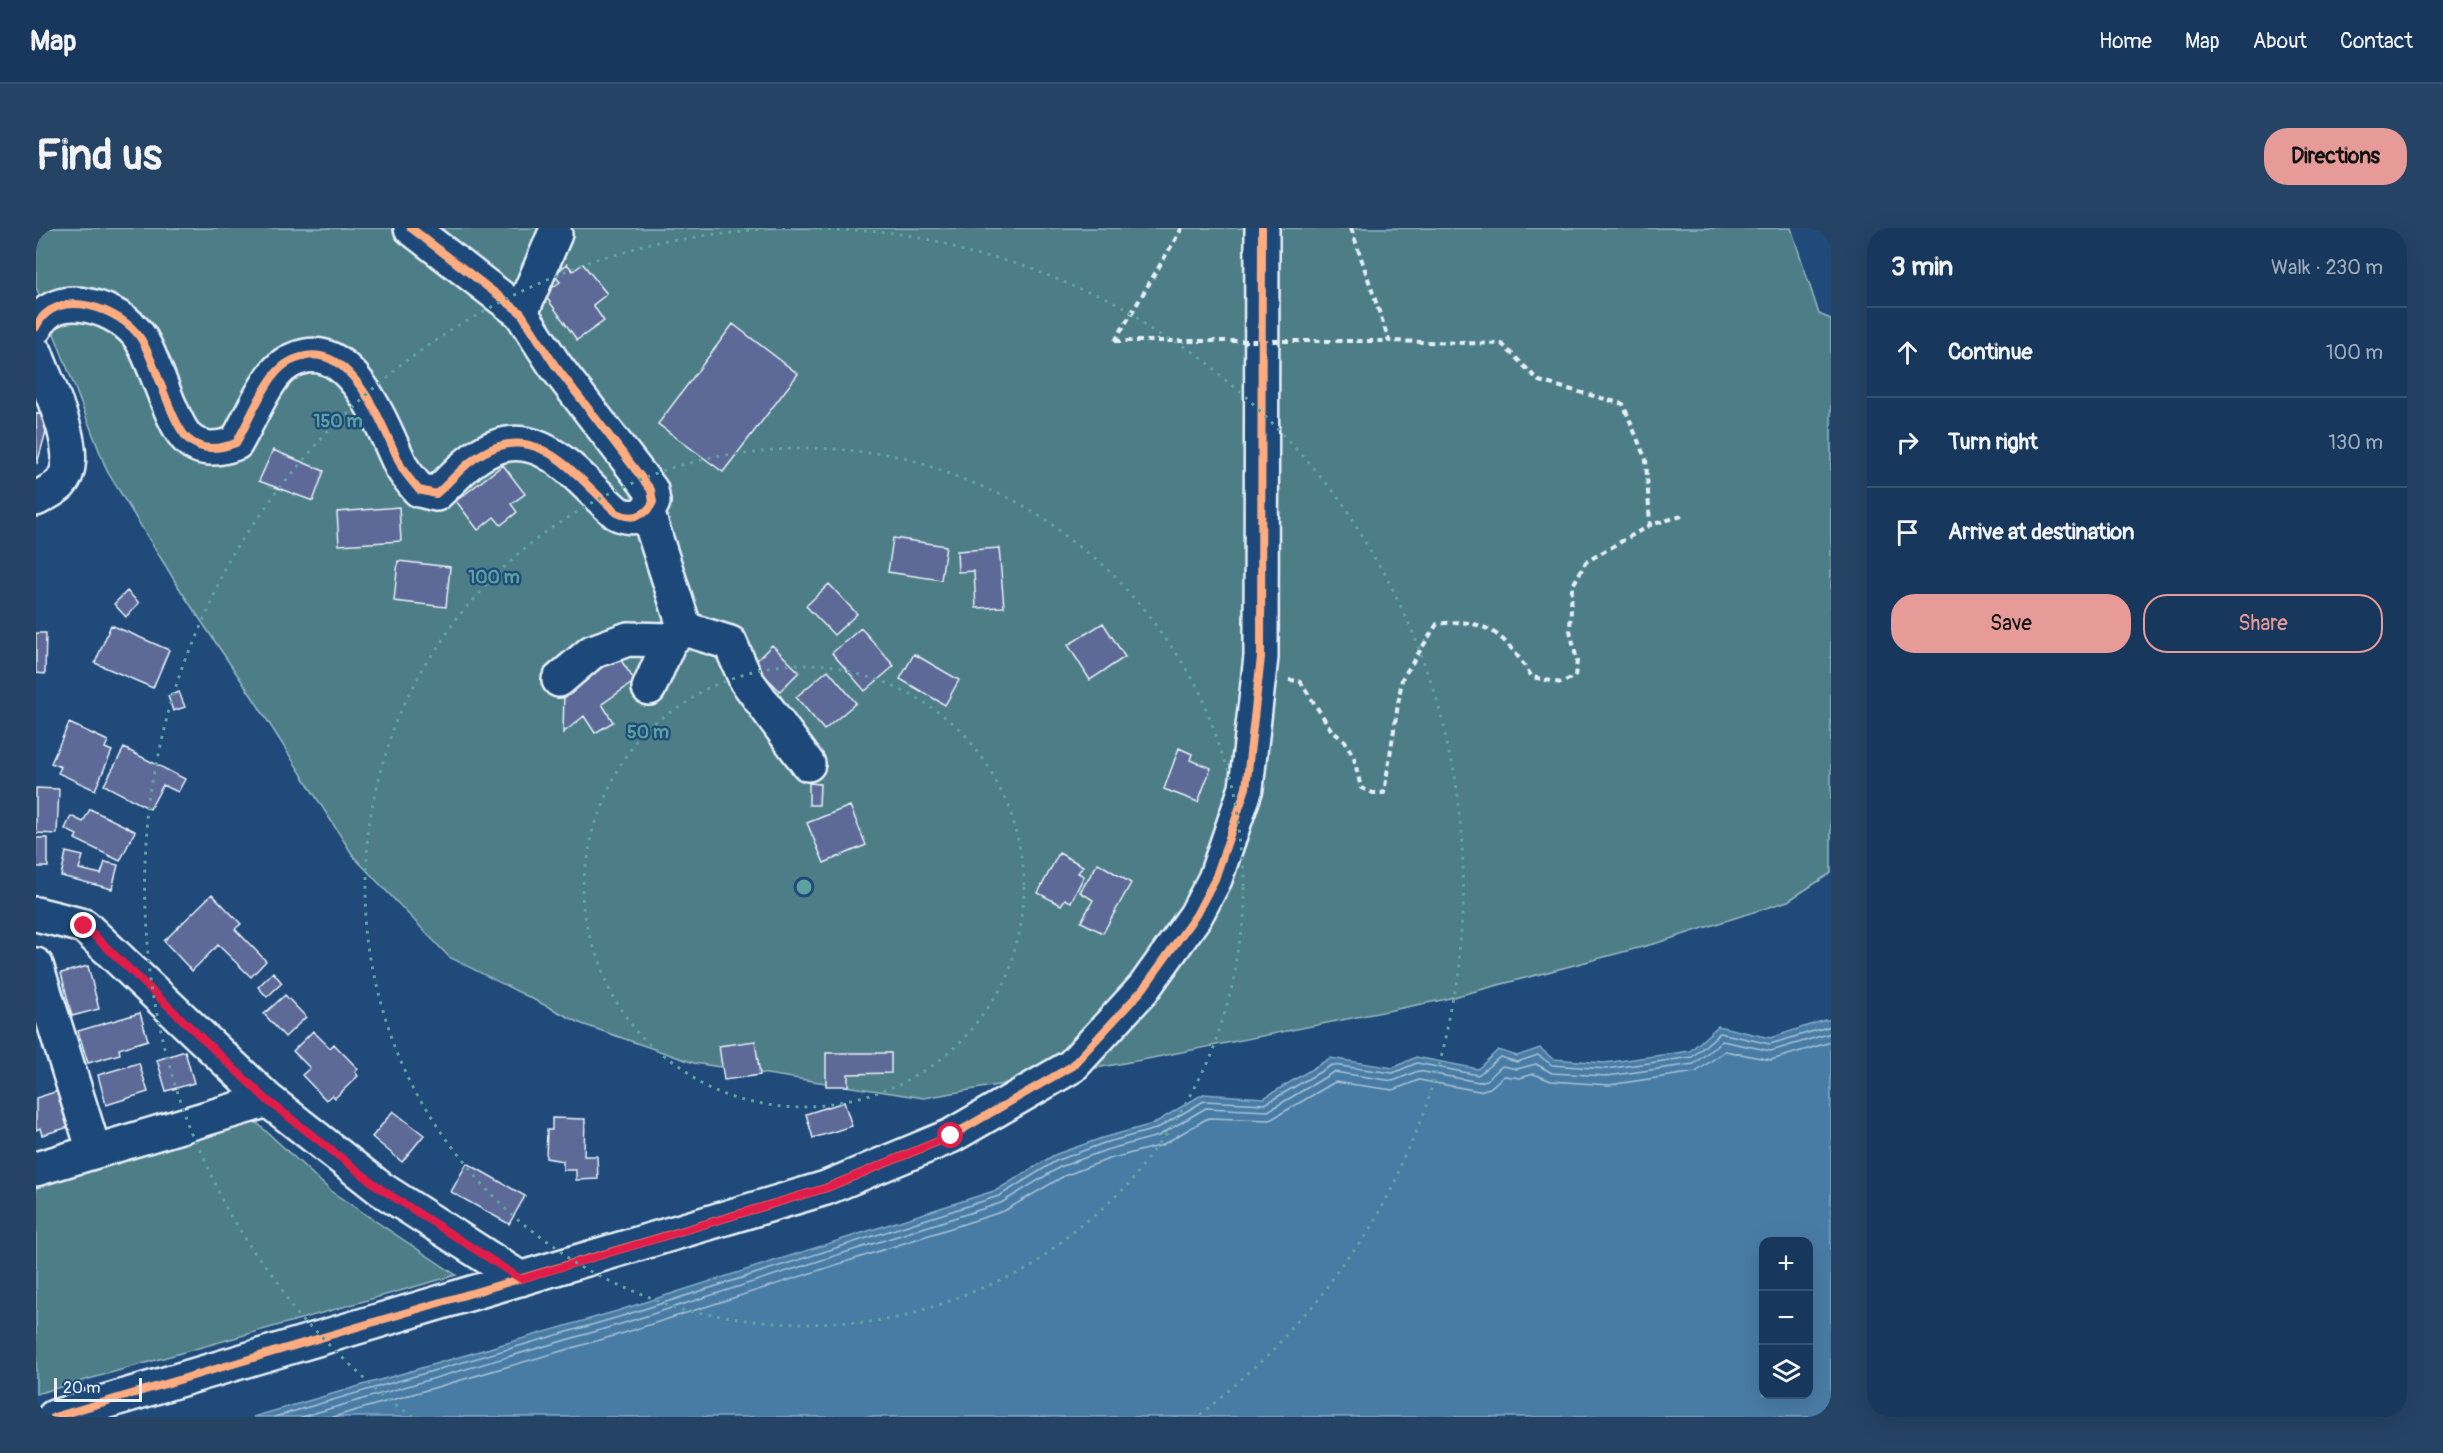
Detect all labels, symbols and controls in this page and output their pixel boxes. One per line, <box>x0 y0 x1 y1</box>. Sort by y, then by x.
text: Map <box>30 24 76 59</box>
text: Home <box>2099 28 2152 55</box>
text: Map <box>2185 28 2220 55</box>
text: About <box>2253 28 2307 55</box>
text: Contact <box>2340 28 2413 55</box>
button: Directions <box>2264 128 2407 185</box>
text: Find us <box>36 130 162 182</box>
text: 3 min <box>1891 251 1953 283</box>
text: Walk · 230 m <box>2271 255 2383 280</box>
icon: ahead <box>1891 336 1924 369</box>
text: Continue <box>1948 338 2032 366</box>
text: 100 m <box>2326 340 2383 365</box>
text: 150 m <box>314 410 363 433</box>
icon: right <box>1891 426 1924 459</box>
text: Turn right <box>1948 428 2038 456</box>
text: 130 m <box>2328 430 2383 455</box>
icon: arrive <box>1891 516 1924 549</box>
text: Arrive at destination <box>1948 518 2134 546</box>
text: 100 m <box>468 566 520 589</box>
button: Save <box>1891 594 2131 653</box>
button: Share <box>2143 594 2383 653</box>
text: 50 m <box>627 721 669 744</box>
centre of rings <box>794 877 814 897</box>
route end <box>70 912 96 938</box>
route start <box>937 1122 963 1148</box>
map controls <box>1759 1237 1813 1399</box>
button: + <box>1759 1237 1813 1291</box>
button: − <box>1759 1291 1813 1345</box>
button: layers <box>1759 1345 1813 1399</box>
scale bar <box>54 1375 142 1402</box>
text: 20 m <box>63 1378 101 1398</box>

